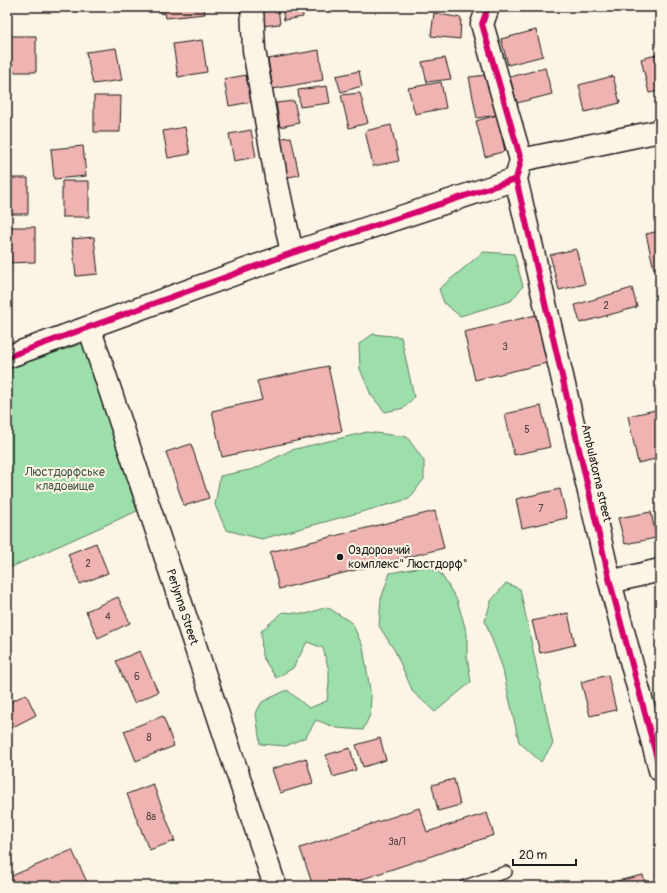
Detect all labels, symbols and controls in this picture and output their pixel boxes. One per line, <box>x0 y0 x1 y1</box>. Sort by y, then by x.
house number: 2 <box>603 300 609 312</box>
house number: 3 <box>502 341 508 353</box>
street label: Ambulatorna street <box>577 423 615 523</box>
house number: 5 <box>524 424 530 436</box>
park label: Люстдорфське кладовище <box>24 465 105 494</box>
house number: 7 <box>538 503 544 515</box>
place label: Оздоровчий комплекс" Люстдорф" <box>348 543 468 572</box>
marker: Оздоровчий комплекс" Люстдорф" <box>335 552 345 562</box>
house number: 2 <box>85 558 91 570</box>
street label: Perlynna Street <box>163 567 201 647</box>
house number: 4 <box>105 611 111 623</box>
house number: 6 <box>134 671 140 683</box>
house number: 8 <box>146 732 152 744</box>
house number: 8а <box>146 811 156 823</box>
house number: 3а/1 <box>388 836 406 848</box>
scale bar <box>513 841 576 867</box>
text: 20 m <box>519 848 548 863</box>

